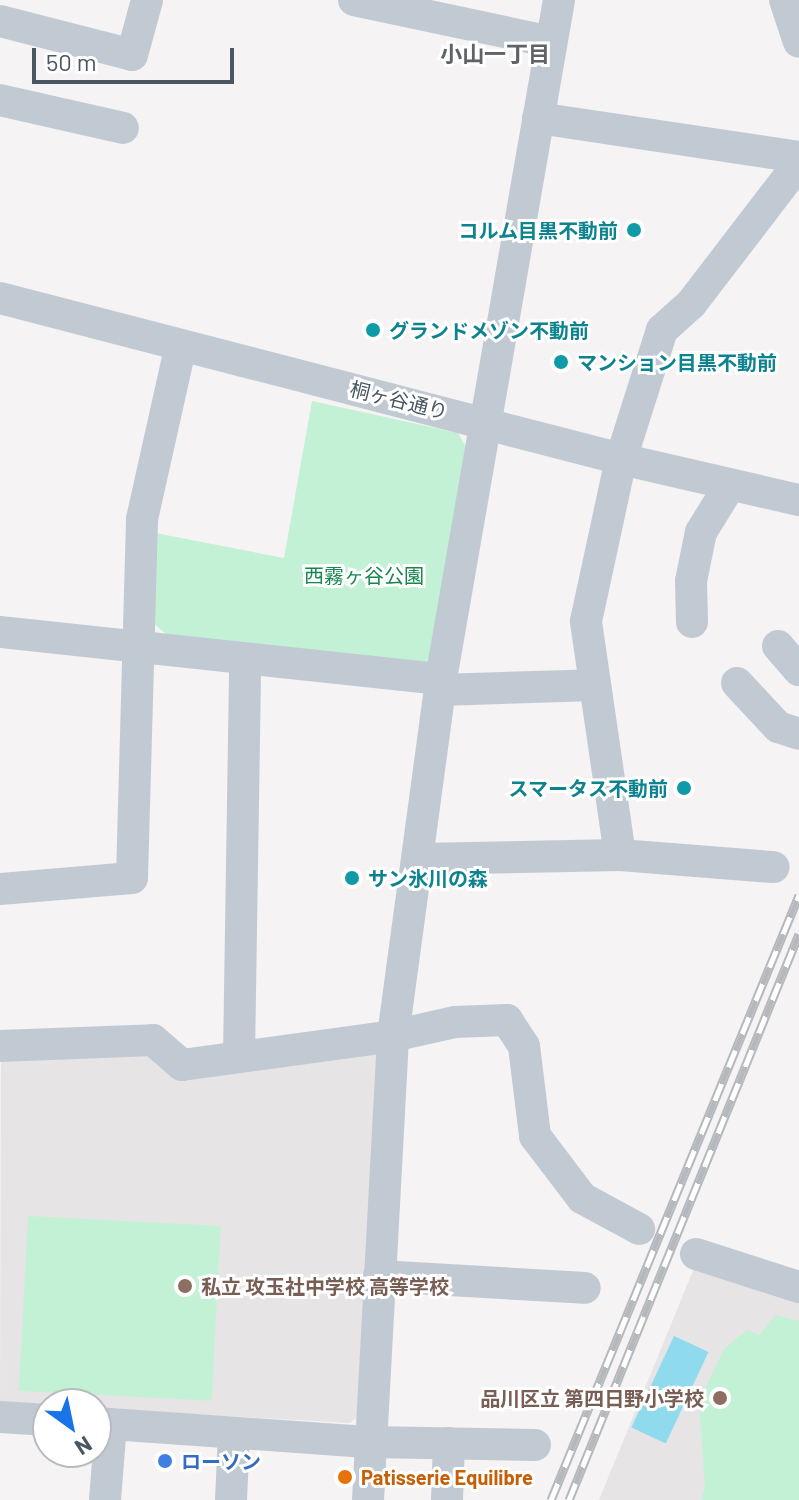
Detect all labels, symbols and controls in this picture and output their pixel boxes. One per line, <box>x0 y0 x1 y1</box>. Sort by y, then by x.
scale bar <box>36 32 238 82</box>
district label: 小山一丁目 <box>440 41 550 67</box>
text: 50 m <box>46 47 97 76</box>
place label: コルム目黒不動前 <box>458 218 618 242</box>
marker: コルム目黒不動前 <box>625 221 643 239</box>
place label: グランドメゾン不動前 <box>389 318 589 342</box>
marker: グランドメゾン不動前 <box>364 321 382 339</box>
place label: マンション目黒不動前 <box>577 350 777 374</box>
marker: マンション目黒不動前 <box>552 353 570 371</box>
street label: 桐ヶ谷通り <box>348 376 450 424</box>
park label: 西霧ヶ谷公園 <box>304 563 424 587</box>
place label: スマータス不動前 <box>508 776 668 800</box>
marker: スマータス不動前 <box>675 779 693 797</box>
place label: サン氷川の森 <box>368 866 488 890</box>
marker: サン氷川の森 <box>343 869 361 887</box>
place label: 私立 攻玉社中学校 高等学校 <box>201 1274 449 1298</box>
marker: 私立 攻玉社中学校 高等学校 <box>176 1277 194 1295</box>
place label: 品川区立 第四日野小学校 <box>480 1386 704 1410</box>
north arrow <box>32 1388 112 1468</box>
marker: 品川区立 第四日野小学校 <box>711 1389 729 1407</box>
text: N <box>71 1432 97 1461</box>
place label: ローソン <box>181 1449 261 1473</box>
marker: ローソン <box>156 1452 174 1470</box>
place label: Patisserie Equilibre <box>361 1465 533 1489</box>
marker: Patisserie Equilibre <box>336 1468 354 1486</box>

